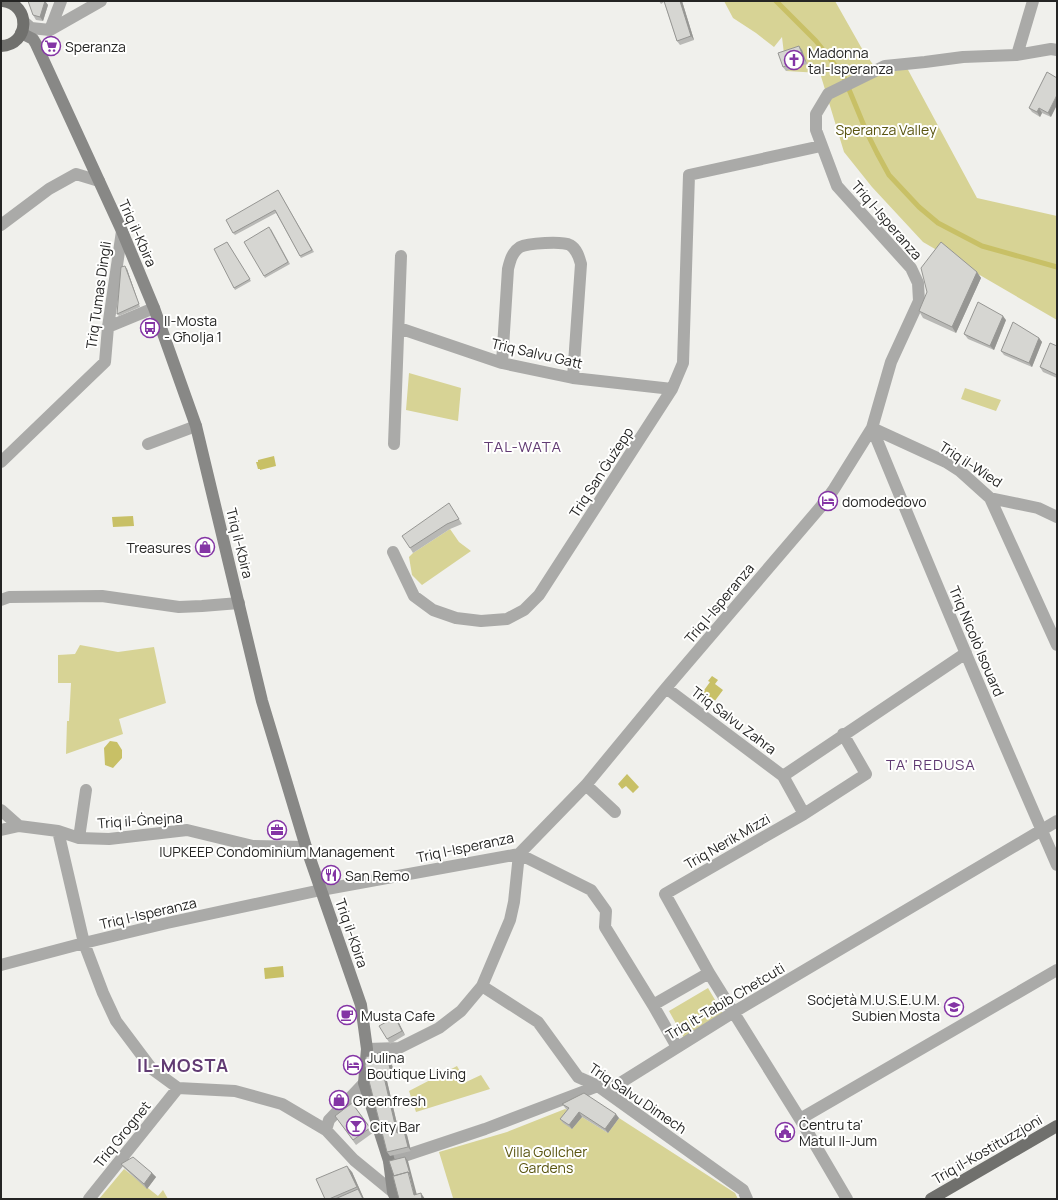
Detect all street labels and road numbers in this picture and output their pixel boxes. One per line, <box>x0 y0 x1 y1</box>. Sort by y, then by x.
street label: Triq l-Isperanza <box>847 176 927 264</box>
street label: Triq il-Kbira <box>115 196 161 270</box>
street label: Triq Tumas Dingli <box>81 240 115 350</box>
street label: Triq Salvu Gatt <box>490 333 584 373</box>
street label: Triq San Ġużepp <box>565 423 637 521</box>
street label: Triq il-Wied <box>936 437 1006 491</box>
street label: Triq il-Kbira <box>222 506 258 580</box>
street label: Triq l-Isperanza <box>680 559 758 647</box>
street label: Triq Nicolò Isouard <box>945 583 1009 699</box>
street label: Triq Salvu Zahra <box>687 682 781 758</box>
street label: Triq il-Ġnejna <box>97 808 183 832</box>
street label: Triq Nerik Mizzi <box>681 809 773 873</box>
street label: Triq l-Isperanza <box>415 827 515 867</box>
street label: Triq l-Isperanza <box>98 893 198 933</box>
street label: Triq il-Kbira <box>331 896 373 970</box>
street label: Triq it-Tabib Chetcuti <box>662 958 788 1044</box>
street label: Triq Salvu Dimech <box>586 1058 690 1138</box>
street label: Triq Grognet <box>89 1096 155 1171</box>
street label: Triq il-Kostituzzjoni <box>929 1110 1045 1188</box>

